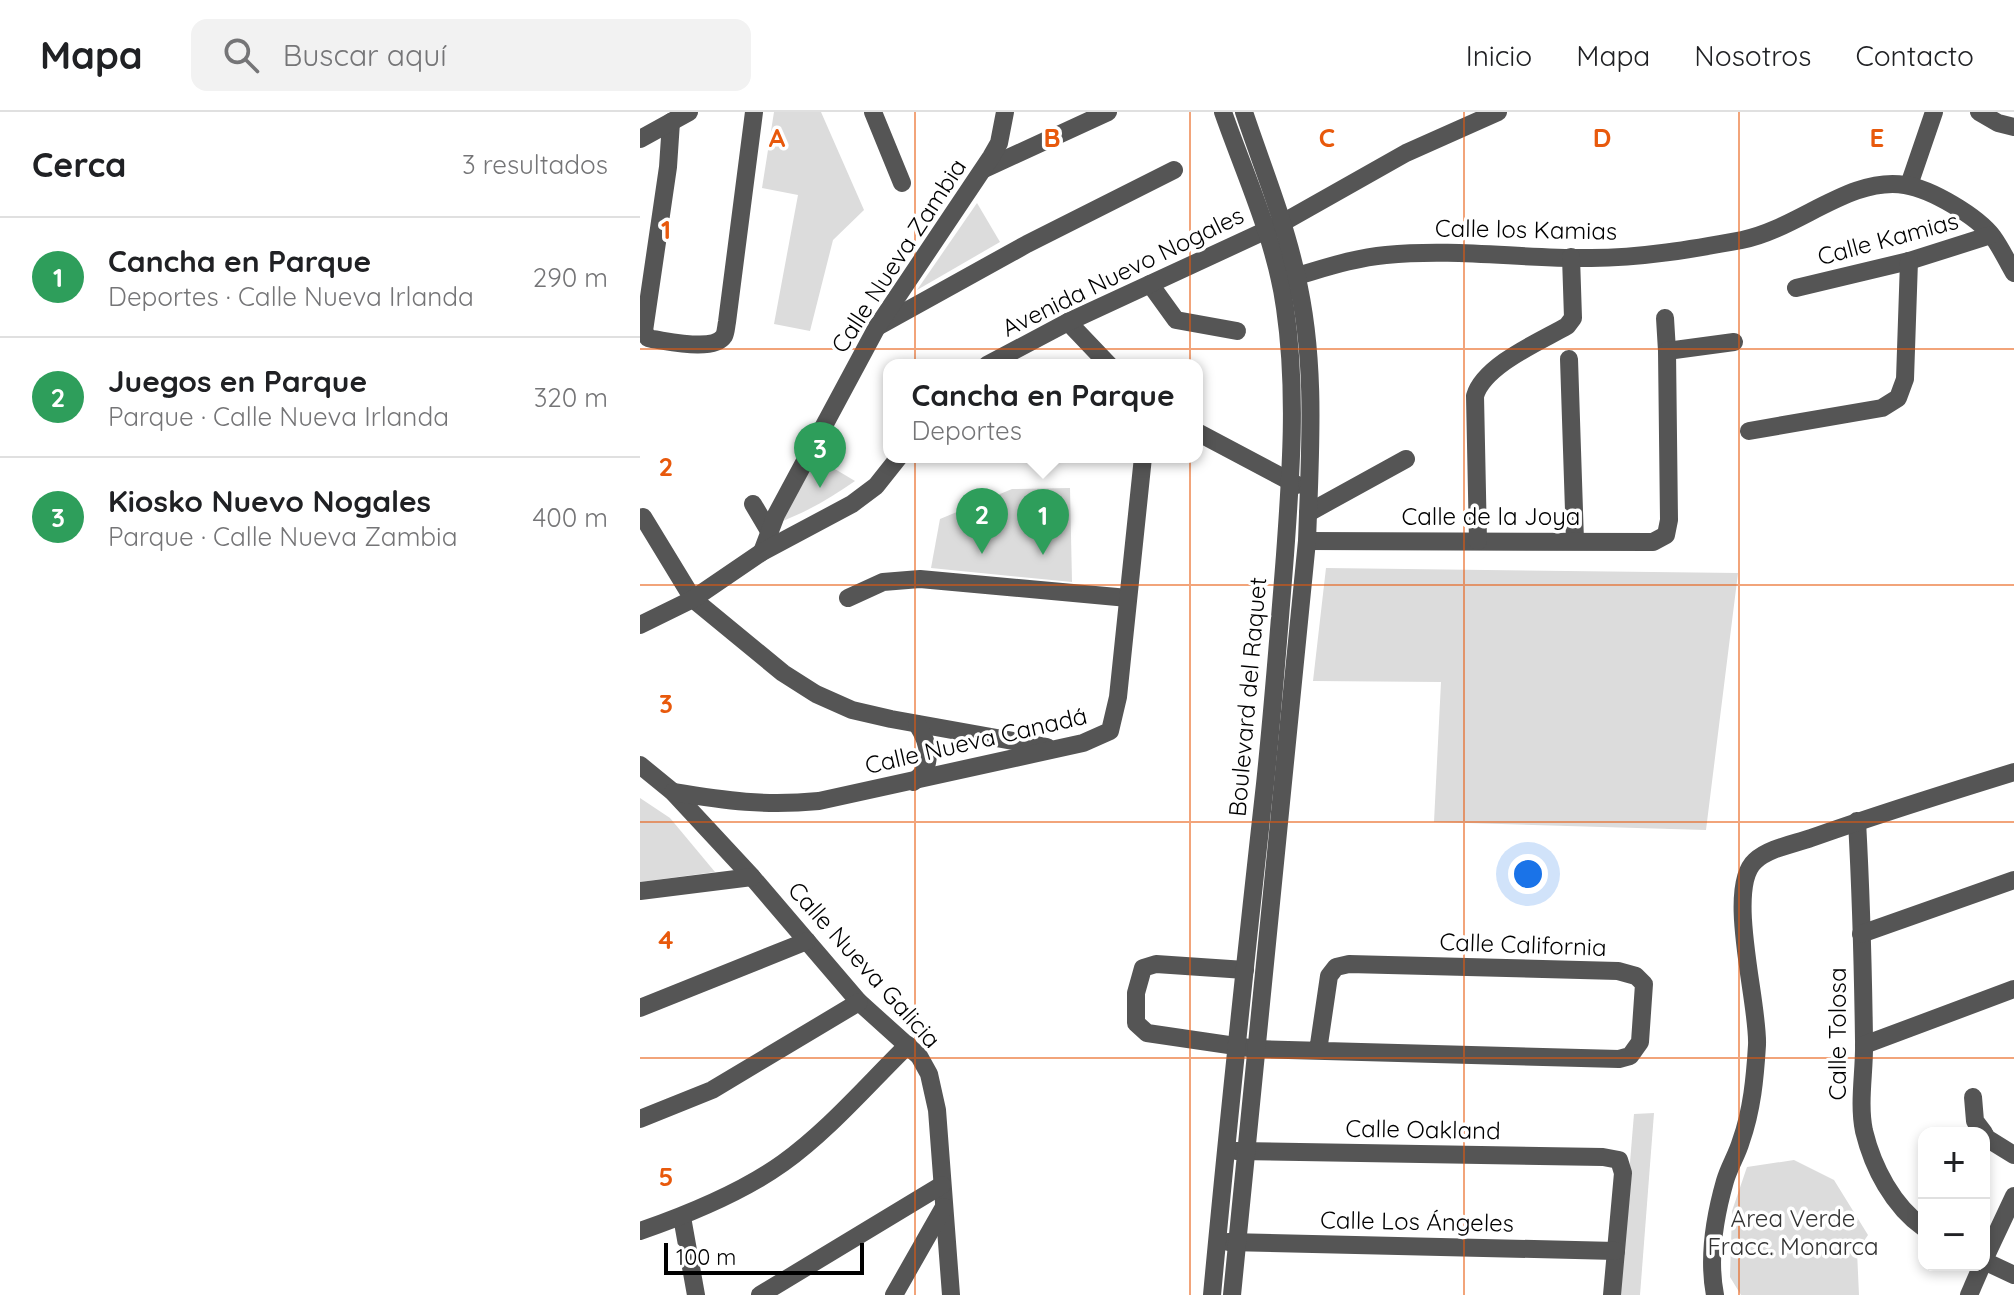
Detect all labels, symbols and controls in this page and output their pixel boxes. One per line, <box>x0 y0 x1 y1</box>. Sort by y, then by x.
search box <box>191 19 751 91</box>
text: Mapa <box>40 31 143 79</box>
icon: search <box>219 33 263 77</box>
text: Buscar aquí <box>283 36 447 74</box>
text: Inicio <box>1466 38 1532 73</box>
text: Mapa <box>1576 38 1650 73</box>
text: Nosotros <box>1694 38 1811 73</box>
text: Contacto <box>1855 38 1974 73</box>
text: A <box>769 121 786 154</box>
text: B <box>1043 121 1061 154</box>
text: C <box>1319 121 1335 154</box>
text: D <box>1593 121 1611 154</box>
text: E <box>1870 121 1884 154</box>
text: Cerca <box>32 143 126 186</box>
text: 3 resultados <box>462 148 608 181</box>
street label: Calle Nueva Zambia <box>824 153 972 358</box>
street label: Avenida Nuevo Nogales <box>997 199 1248 343</box>
street label: Calle Kamias <box>1814 205 1962 271</box>
street label: Calle los Kamias <box>1435 212 1617 246</box>
text: 1 <box>661 213 671 246</box>
text: Cancha en Parque <box>108 242 371 280</box>
text: 1 <box>53 261 63 294</box>
text: 290 m <box>533 261 608 294</box>
text: Deportes · Calle Nueva Irlanda <box>108 280 474 313</box>
popup <box>883 359 1203 463</box>
text: Juegos en Parque <box>108 362 367 400</box>
text: Cancha en Parque <box>911 376 1175 414</box>
text: 2 <box>51 381 65 414</box>
text: 320 m <box>534 381 608 414</box>
text: Parque · Calle Nueva Irlanda <box>108 400 449 433</box>
text: Deportes <box>911 414 1022 447</box>
pin: 3 <box>794 422 846 488</box>
text: 2 <box>659 450 673 483</box>
text: Kiosko Nuevo Nogales <box>108 482 431 520</box>
pin: 2 <box>956 488 1008 554</box>
pin: 1 <box>1017 489 1069 555</box>
text: 3 <box>51 501 65 534</box>
text: 400 m <box>533 501 608 534</box>
street label: Calle de la Joya <box>1402 501 1580 531</box>
text: Parque · Calle Nueva Zambia <box>108 520 457 553</box>
street label: Boulevard del Raquet <box>1222 576 1272 818</box>
text: 3 <box>659 687 673 720</box>
street label: Calle Nueva Canadá <box>862 700 1090 780</box>
your location <box>1508 854 1548 894</box>
street label: Calle Nueva Galicia <box>782 875 947 1054</box>
text: 4 <box>658 923 674 956</box>
street label: Calle California <box>1439 926 1607 962</box>
street label: Calle Tolosa <box>1822 967 1852 1101</box>
street label: Calle Oakland <box>1345 1113 1501 1145</box>
map controls <box>1918 1127 1990 1271</box>
button: + <box>1918 1127 1990 1199</box>
text: 5 <box>659 1160 673 1193</box>
button: − <box>1918 1199 1990 1271</box>
park label: Area Verde Fracc. Monarca <box>1707 1203 1879 1261</box>
street label: Calle Los Ángeles <box>1320 1204 1514 1238</box>
scale bar <box>664 1239 864 1275</box>
text: 100 m <box>676 1243 736 1271</box>

